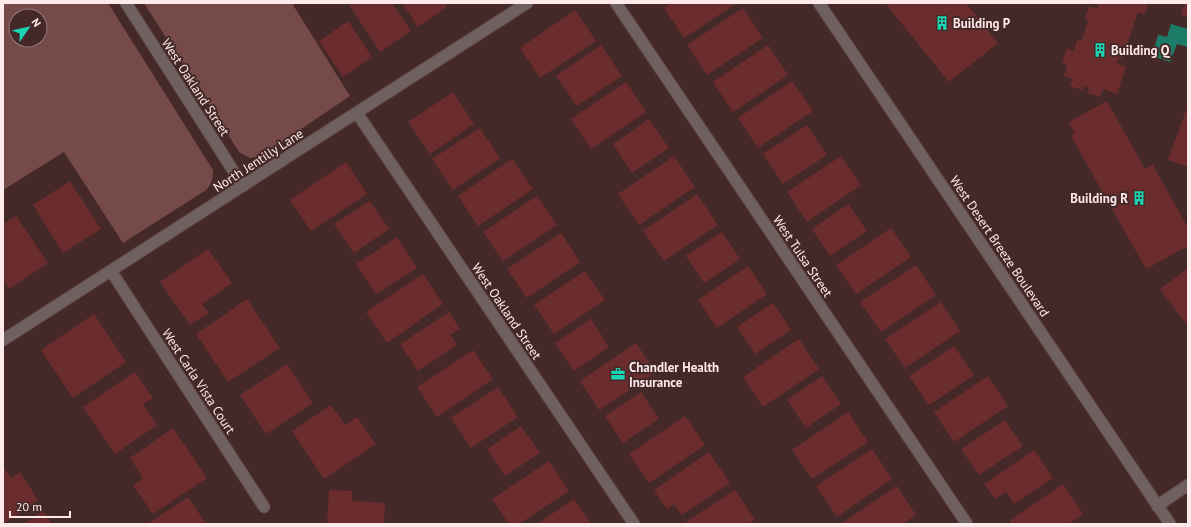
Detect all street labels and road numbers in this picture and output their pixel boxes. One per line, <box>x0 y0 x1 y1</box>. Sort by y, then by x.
street label: West Oakland Street <box>158 35 234 140</box>
street label: North Jentilly Lane <box>210 125 307 196</box>
street label: West Desert Breeze Boulevard <box>946 173 1053 320</box>
street label: West Tulsa Street <box>769 212 837 301</box>
street label: West Oakland Street <box>468 260 545 363</box>
street label: West Carla Vista Court <box>158 325 239 438</box>

